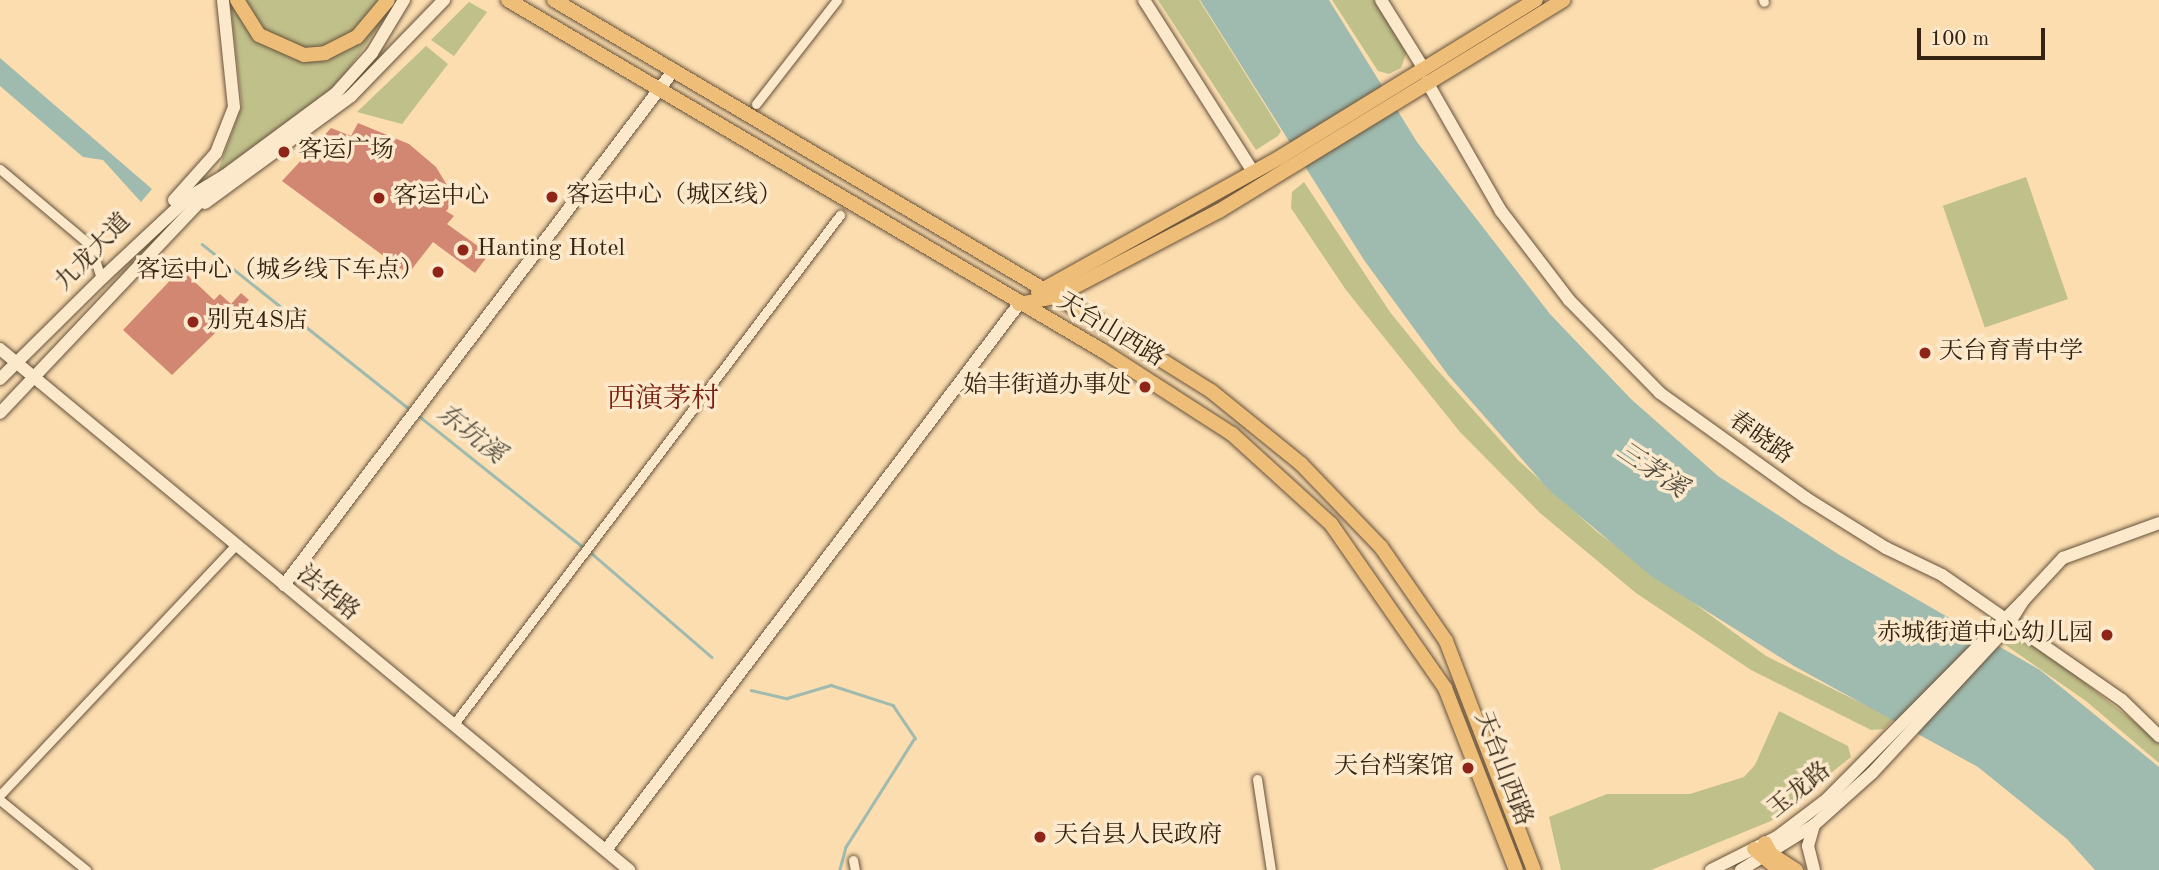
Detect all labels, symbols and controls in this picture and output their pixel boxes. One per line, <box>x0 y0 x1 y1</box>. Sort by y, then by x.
scale bar <box>1921 14 2049 58</box>
text: 100 m <box>1930 29 1989 50</box>
place label: 客运广场 <box>298 138 394 166</box>
marker: 客运广场 <box>276 144 292 160</box>
place label: 客运中心（城区线） <box>566 183 782 211</box>
place label: 客运中心 <box>393 184 489 212</box>
marker: 客运中心（城区线） <box>544 189 560 205</box>
marker: 客运中心 <box>371 190 387 206</box>
street label: 九龙大道 <box>50 208 138 298</box>
place label: Hanting Hotel <box>477 236 625 264</box>
marker: Hanting Hotel <box>455 242 471 258</box>
place label: 客运中心（城乡线下车点） <box>136 258 424 286</box>
marker: 客运中心（城乡线下车点） <box>430 264 446 280</box>
street label: 天台山西路 <box>1051 288 1169 374</box>
place label: 别克4S店 <box>207 308 308 336</box>
marker: 别克4S店 <box>185 314 201 330</box>
place label: 天台育青中学 <box>1939 339 2083 367</box>
marker: 天台育青中学 <box>1917 345 1933 361</box>
place label: 始丰街道办事处 <box>963 373 1131 401</box>
marker: 始丰街道办事处 <box>1137 379 1153 395</box>
district label: 西演茅村 <box>607 383 719 417</box>
water label: 东坑溪 <box>430 399 510 471</box>
street label: 春晓路 <box>1722 407 1798 471</box>
water label: 三茅溪 <box>1610 436 1692 506</box>
street label: 法华路 <box>290 560 364 628</box>
place label: 赤城街道中心幼儿园 <box>1877 621 2093 649</box>
marker: 赤城街道中心幼儿园 <box>2099 627 2115 643</box>
street label: 天台山西路 <box>1467 708 1537 830</box>
place label: 天台档案馆 <box>1334 754 1454 782</box>
street label: 玉龙路 <box>1763 757 1837 825</box>
marker: 天台档案馆 <box>1460 760 1476 776</box>
place label: 天台县人民政府 <box>1054 823 1222 851</box>
marker: 天台县人民政府 <box>1032 829 1048 845</box>

